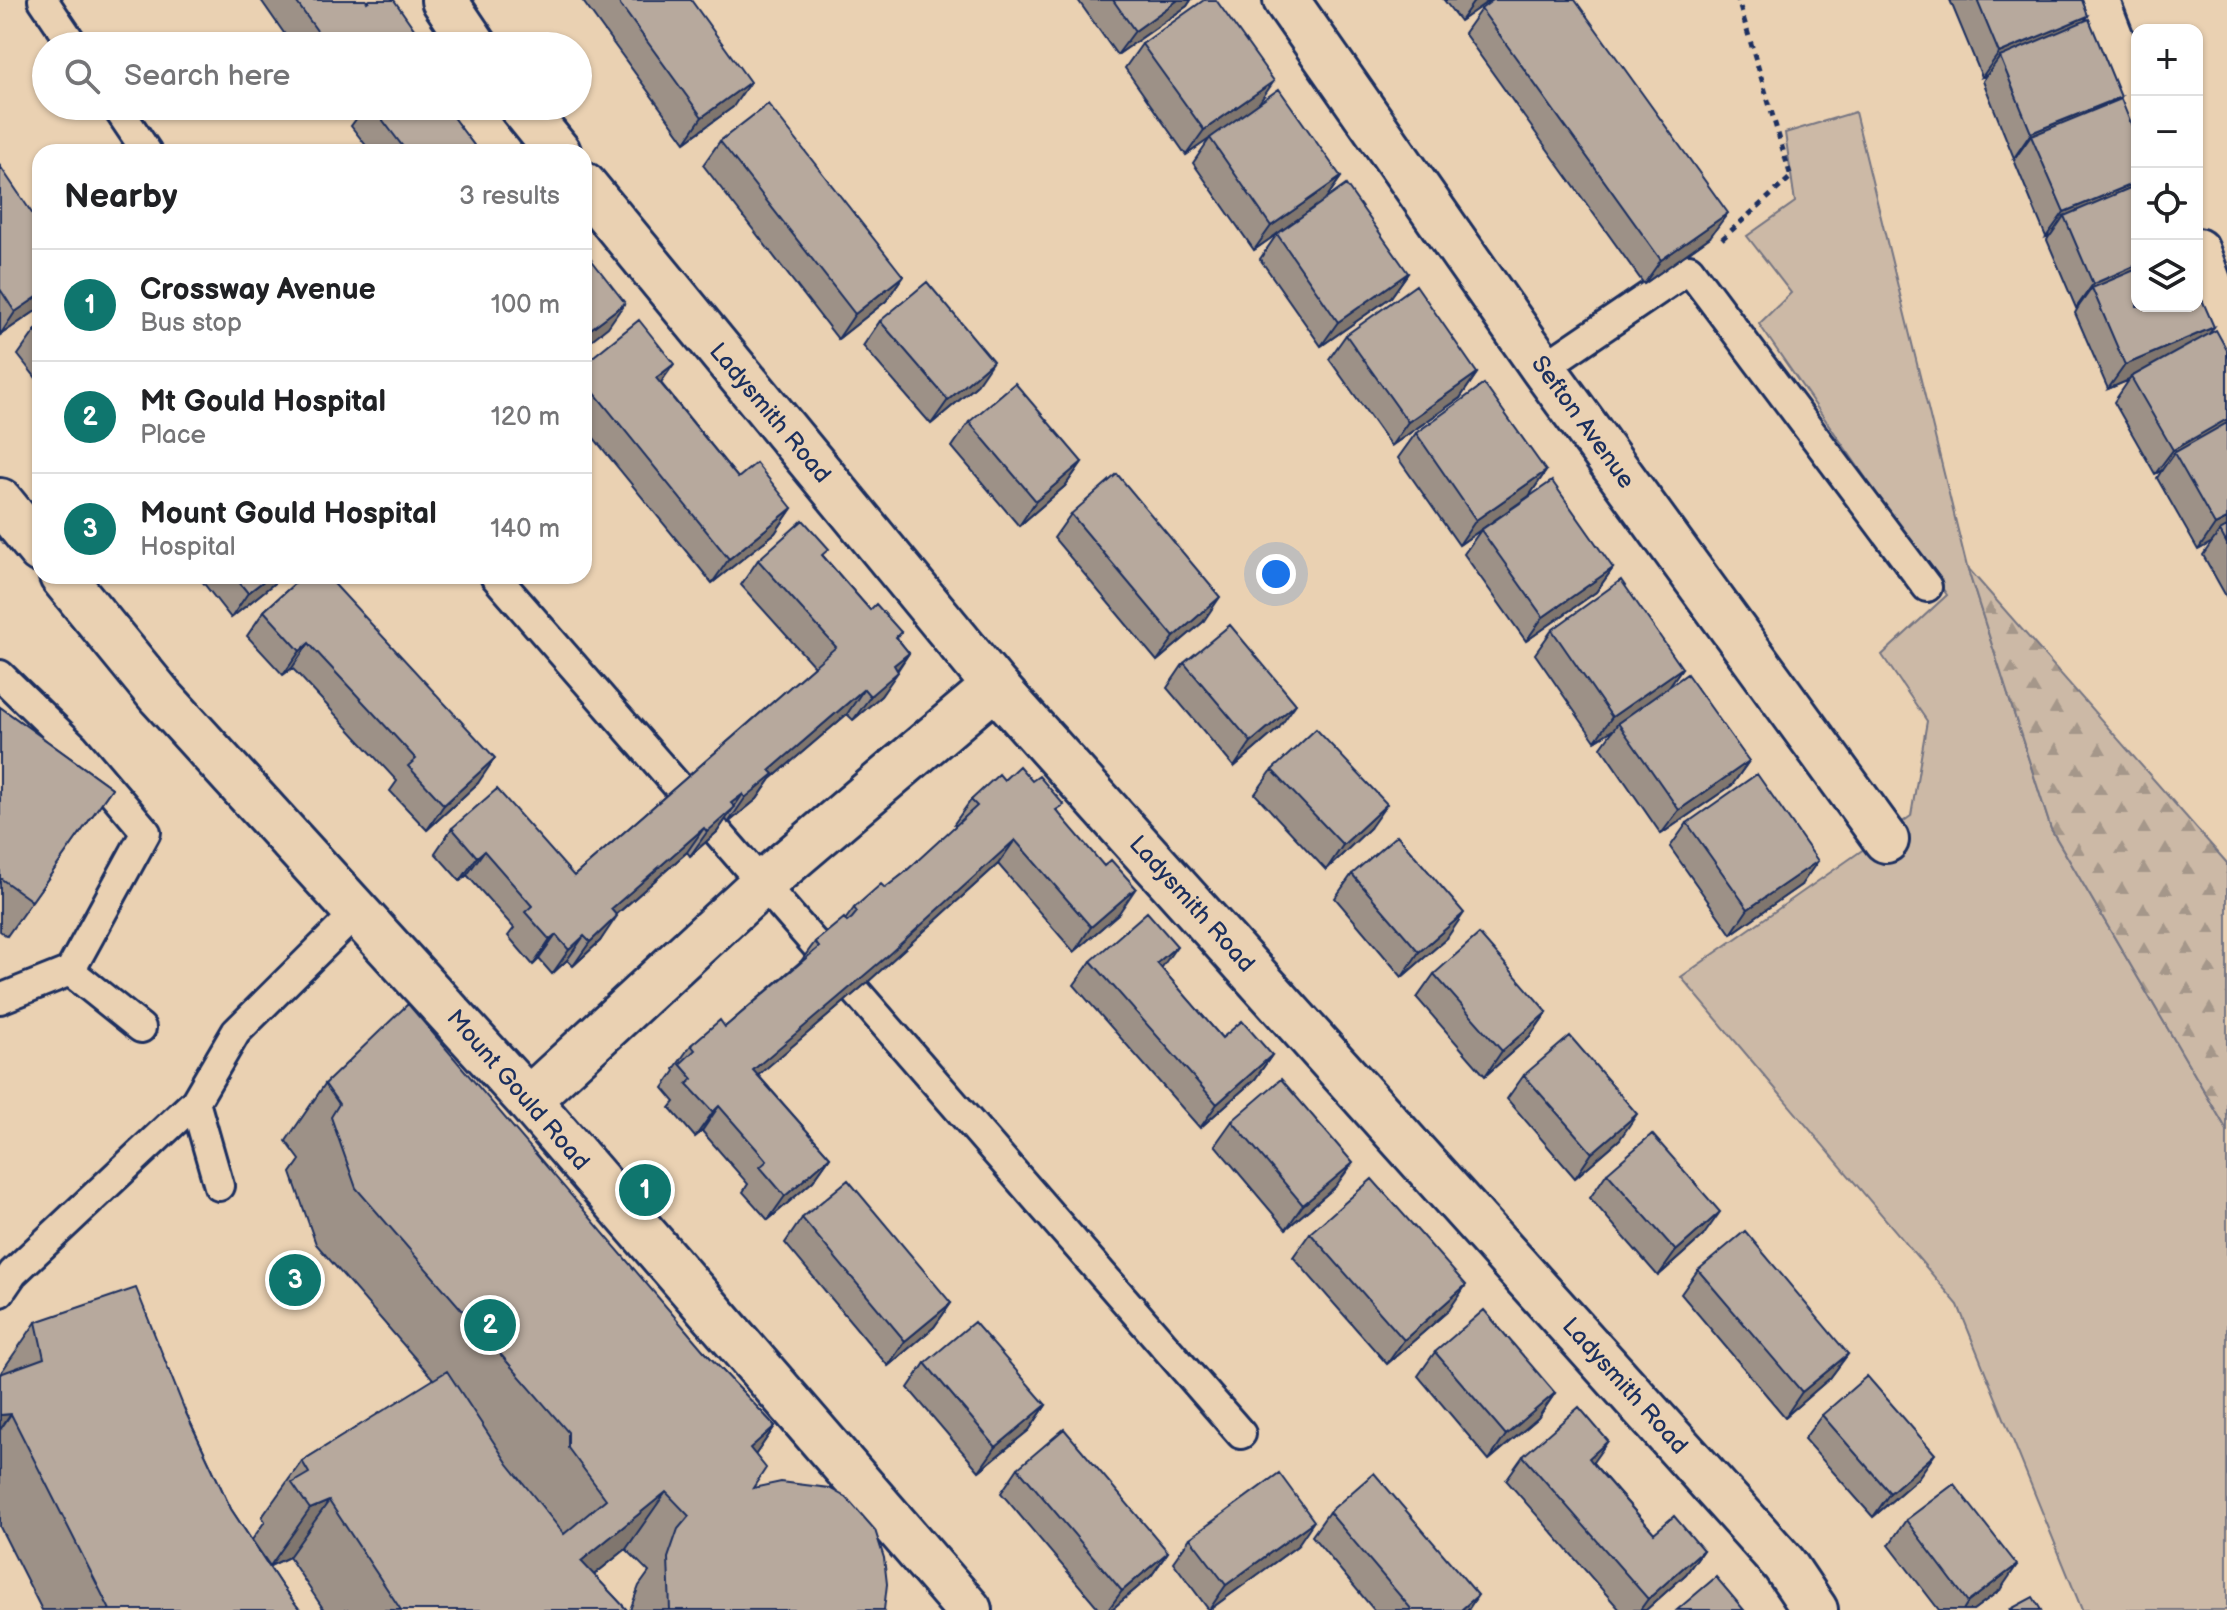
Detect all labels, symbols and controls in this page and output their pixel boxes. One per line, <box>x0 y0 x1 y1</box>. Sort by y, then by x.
map controls <box>2131 24 2203 312</box>
button: + <box>2131 24 2203 96</box>
search box <box>32 32 592 120</box>
icon: search <box>60 54 104 98</box>
text: Search here <box>124 58 290 94</box>
button: − <box>2131 96 2203 168</box>
button: locate <box>2131 168 2203 240</box>
text: Nearby <box>64 176 178 217</box>
text: 3 results <box>459 181 560 212</box>
button: layers <box>2131 240 2203 312</box>
text: Crossway Avenue <box>140 272 376 308</box>
text: 1 <box>85 290 95 321</box>
text: 100 m <box>491 290 560 321</box>
text: Bus stop <box>140 308 242 339</box>
street label: Ladysmith Road <box>703 337 837 489</box>
street label: Sefton Avenue <box>1525 350 1641 494</box>
text: Mt Gould Hospital <box>140 384 386 420</box>
text: 2 <box>82 402 98 433</box>
text: 120 m <box>491 402 560 433</box>
text: Place <box>140 420 206 451</box>
text: Mount Gould Hospital <box>140 496 437 532</box>
text: 3 <box>82 514 98 545</box>
text: 140 m <box>490 514 560 545</box>
text: Hospital <box>140 532 236 563</box>
your location <box>1256 554 1296 594</box>
street label: Ladysmith Road <box>1123 830 1261 978</box>
street label: Mount Gould Road <box>440 1004 596 1176</box>
pin: 1 <box>619 1160 671 1220</box>
pin: 3 <box>269 1250 321 1310</box>
pin: 2 <box>464 1295 516 1355</box>
street label: Ladysmith Road <box>1556 1312 1694 1460</box>

